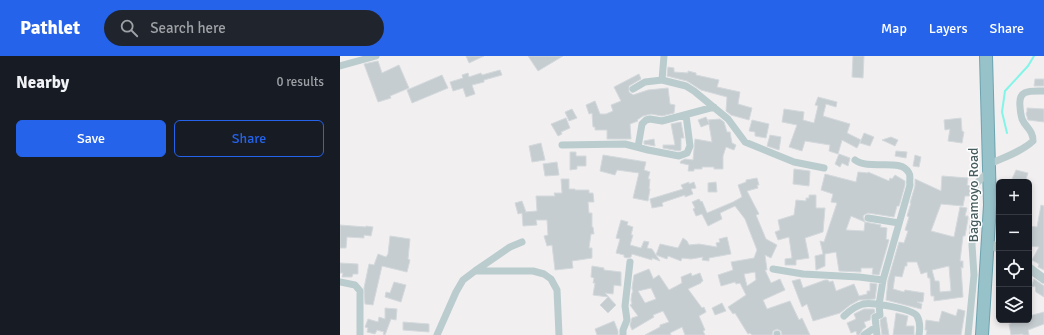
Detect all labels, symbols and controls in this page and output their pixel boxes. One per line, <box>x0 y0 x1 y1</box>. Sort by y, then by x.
search box <box>104 10 384 46</box>
text: Pathlet <box>20 16 80 40</box>
icon: search <box>118 17 140 39</box>
text: Search here <box>150 19 226 37</box>
text: Map <box>881 20 907 37</box>
text: Layers <box>929 20 968 37</box>
text: Share <box>990 20 1024 37</box>
text: Nearby <box>16 72 69 93</box>
text: 0 results <box>276 74 324 90</box>
button: Save <box>16 120 166 157</box>
button: Share <box>174 120 324 157</box>
street label: Bagamoyo Road <box>965 148 982 242</box>
map controls <box>996 179 1032 323</box>
button: + <box>996 179 1032 215</box>
button: − <box>996 215 1032 251</box>
button: locate <box>996 251 1032 287</box>
button: layers <box>996 287 1032 323</box>

